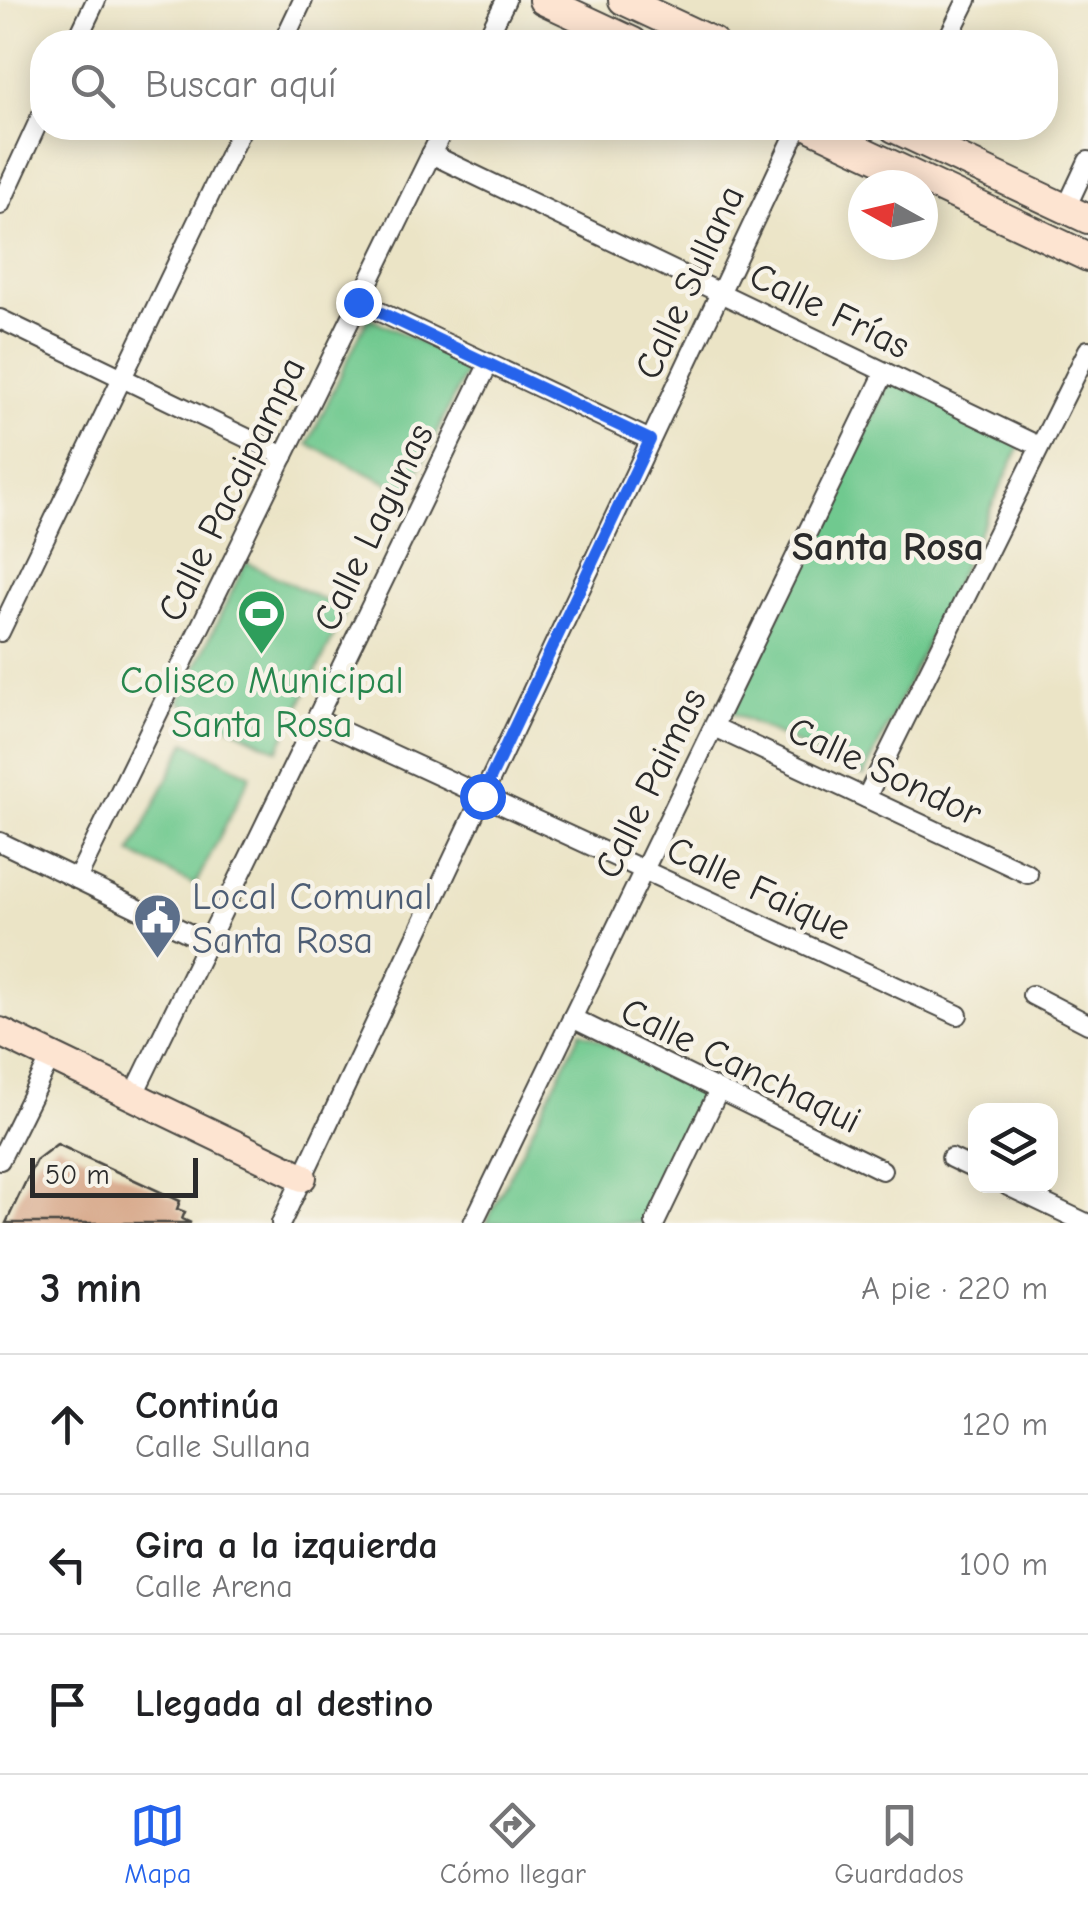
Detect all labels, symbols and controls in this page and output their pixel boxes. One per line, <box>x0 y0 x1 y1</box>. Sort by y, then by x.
search box <box>30 30 1058 140</box>
icon: search <box>65 58 120 113</box>
text: Buscar aquí <box>145 63 337 107</box>
north arrow <box>848 170 938 260</box>
street label: Calle Sullana <box>626 179 754 386</box>
street label: Calle Frías <box>742 253 917 368</box>
route end <box>336 280 382 326</box>
street label: Calle Pacaipampa <box>149 350 315 629</box>
street label: Calle Lagunas <box>305 417 443 638</box>
district label: Santa Rosa <box>792 524 984 570</box>
sports icon: Coliseo Municipal Santa Rosa <box>236 588 288 656</box>
place label: Coliseo Municipal Santa Rosa <box>120 659 404 747</box>
street label: Calle Paimas <box>586 681 716 886</box>
street label: Calle Sondor <box>781 708 988 836</box>
route start <box>460 774 506 820</box>
street label: Calle Faique <box>660 827 857 951</box>
place label: Local Comunal Santa Rosa <box>192 875 433 963</box>
public building icon: Local Comunal Santa Rosa <box>131 892 183 960</box>
street label: Calle Canchaqui <box>614 989 868 1143</box>
map controls <box>968 1103 1058 1193</box>
button: layers <box>968 1103 1058 1193</box>
scale bar <box>30 1153 198 1198</box>
text: 50 m <box>45 1159 110 1191</box>
text: 3 min <box>40 1264 142 1313</box>
text: A pie · 220 m <box>861 1270 1048 1307</box>
text: Continúa <box>135 1384 279 1428</box>
icon: ahead <box>40 1397 95 1452</box>
text: 120 m <box>962 1406 1048 1443</box>
text: Calle Sullana <box>135 1428 311 1465</box>
text: Gira a la izquierda <box>135 1524 438 1568</box>
icon: left <box>40 1537 95 1592</box>
text: 100 m <box>959 1546 1048 1583</box>
text: Calle Arena <box>135 1568 293 1605</box>
icon: arrive <box>40 1677 95 1732</box>
text: Llegada al destino <box>135 1682 433 1726</box>
tab: Mapa <box>124 1798 191 1890</box>
tab: Cómo llegar <box>440 1798 586 1890</box>
tab: Guardados <box>834 1798 964 1890</box>

